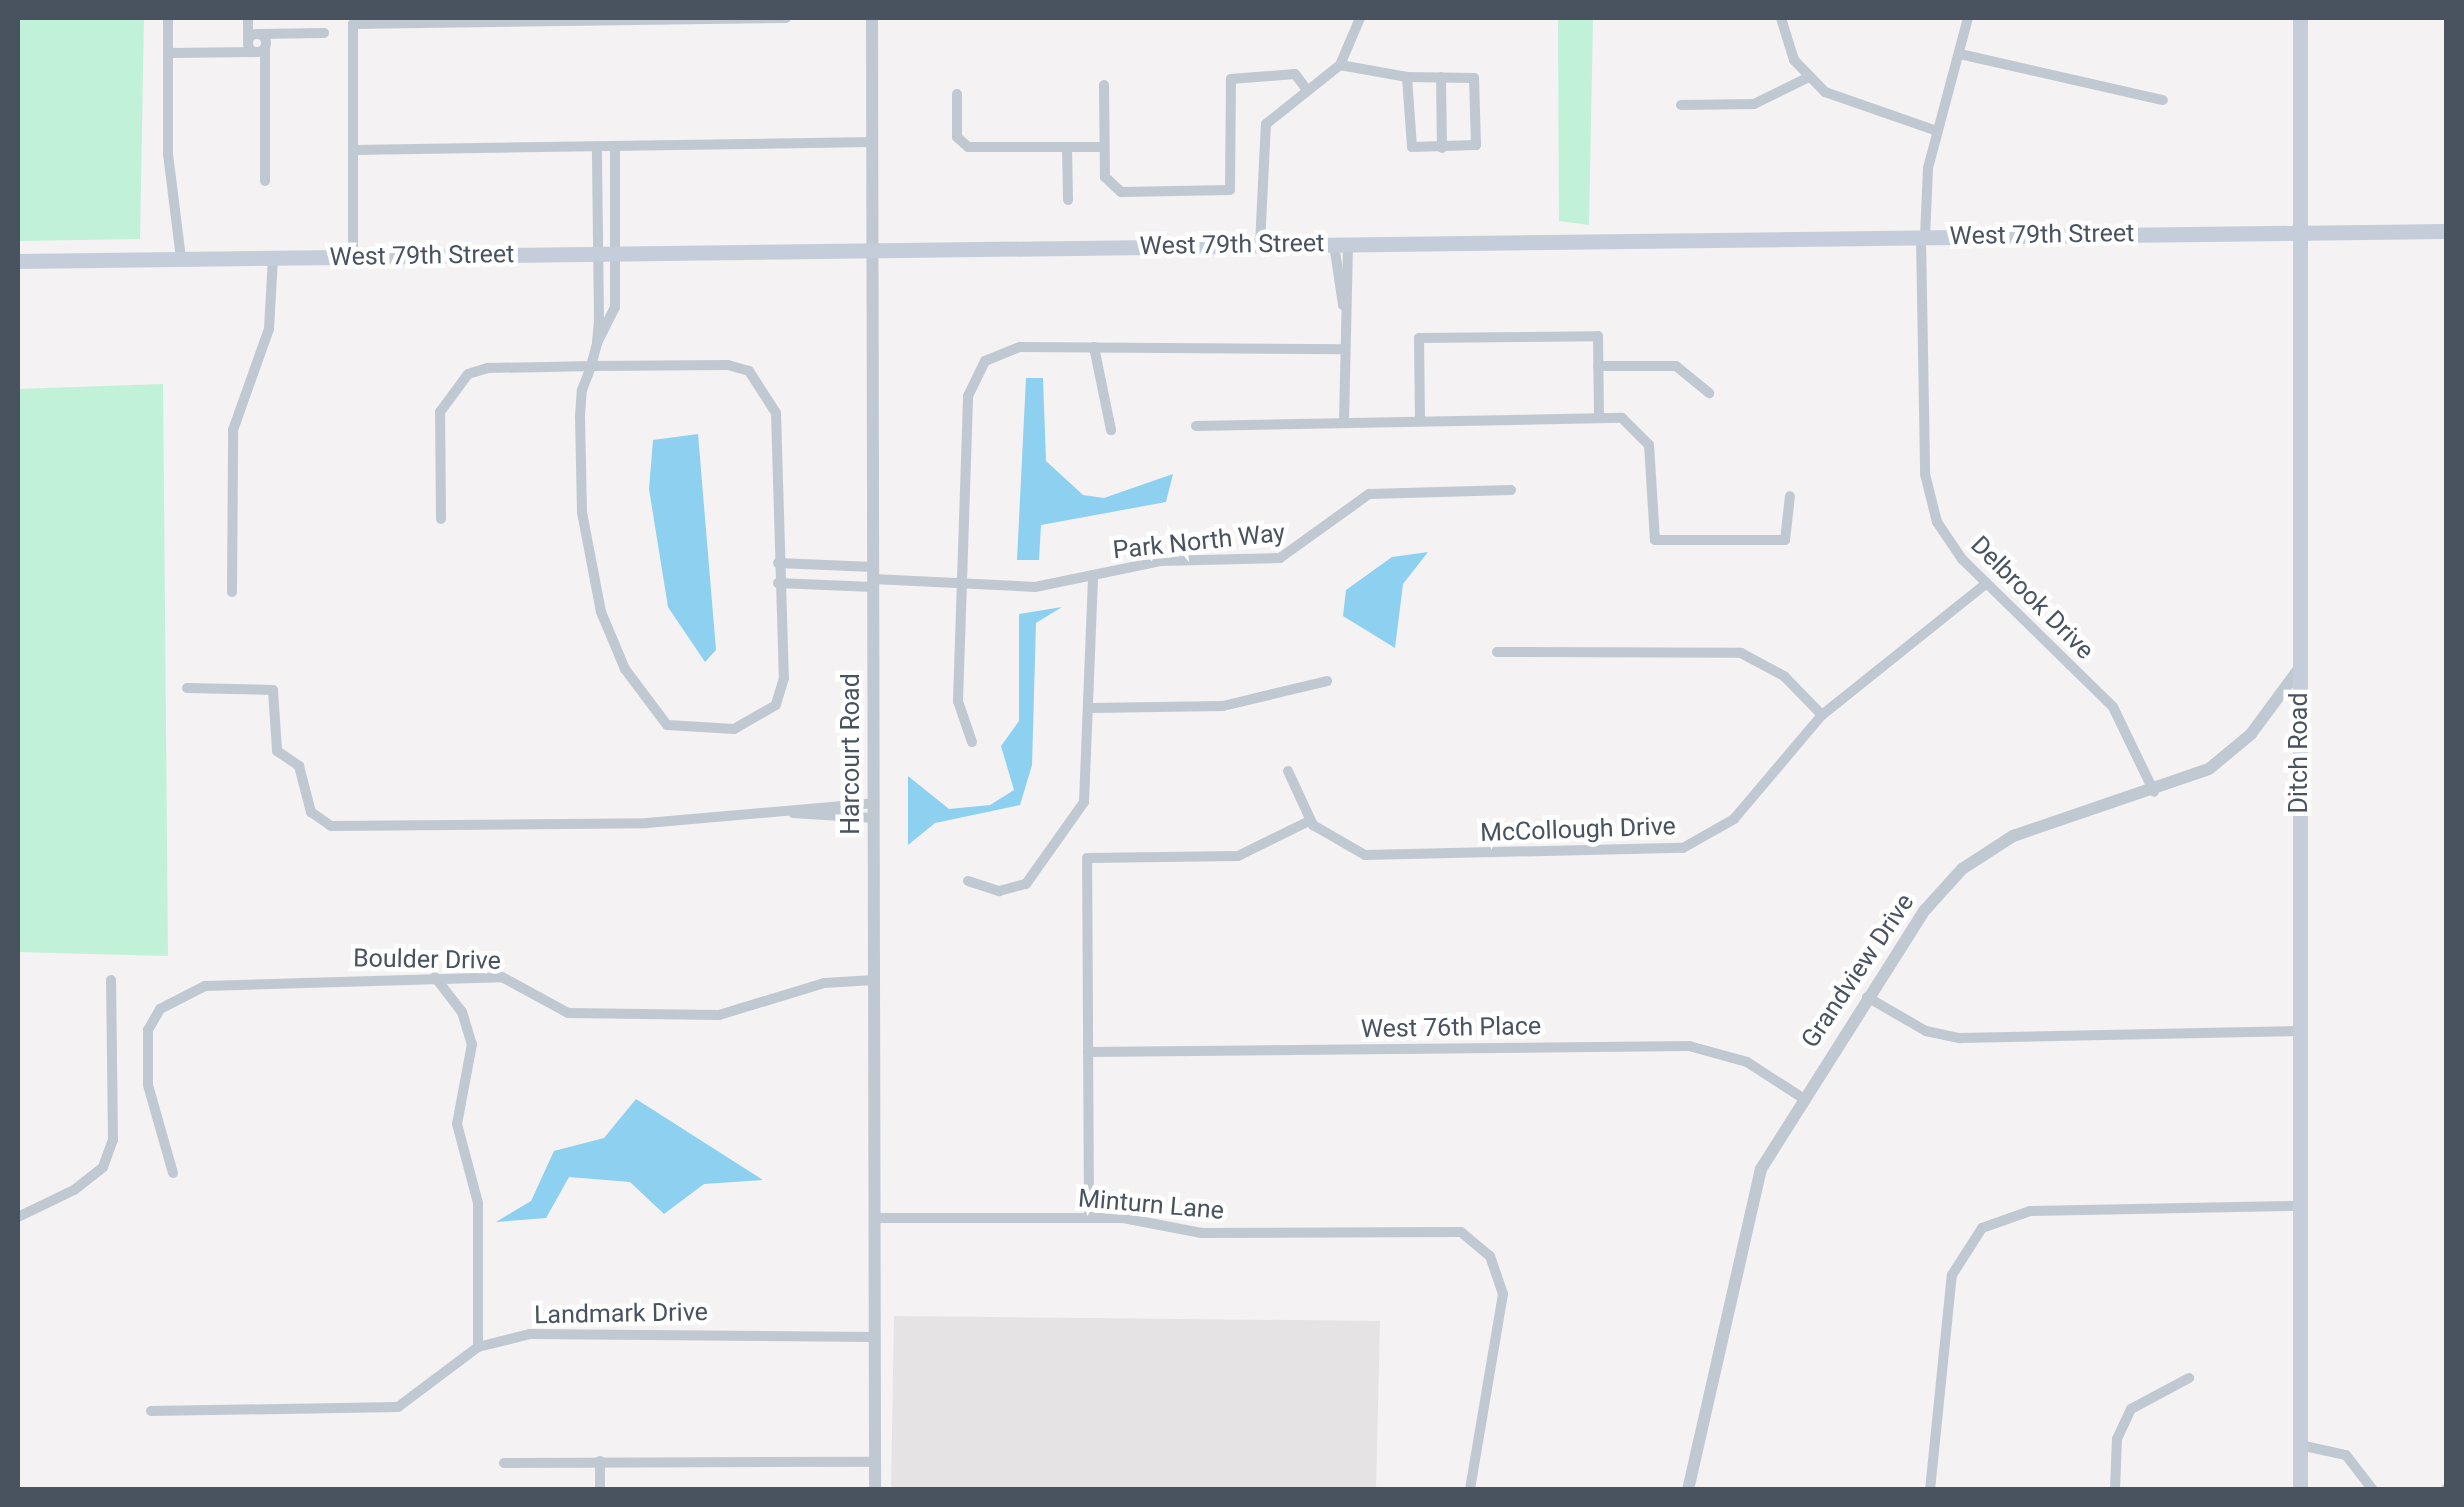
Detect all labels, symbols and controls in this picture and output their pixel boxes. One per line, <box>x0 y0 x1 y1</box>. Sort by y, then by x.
street label: West 79th Street <box>1949 218 2135 252</box>
street label: West 79th Street <box>1139 228 1325 262</box>
street label: West 79th Street <box>329 239 515 273</box>
street label: Park North Way <box>1111 518 1287 566</box>
street label: Delbrook Drive <box>1964 530 2100 666</box>
street label: Harcourt Road <box>836 673 866 835</box>
street label: Ditch Road <box>2284 692 2314 814</box>
street label: McCollough Drive <box>1480 812 1676 848</box>
street label: Grandview Drive <box>1795 888 1921 1054</box>
street label: Boulder Drive <box>353 944 501 976</box>
street label: West 76th Place <box>1361 1011 1541 1045</box>
street label: Minturn Lane <box>1077 1184 1225 1226</box>
street label: Landmark Drive <box>534 1297 708 1331</box>

